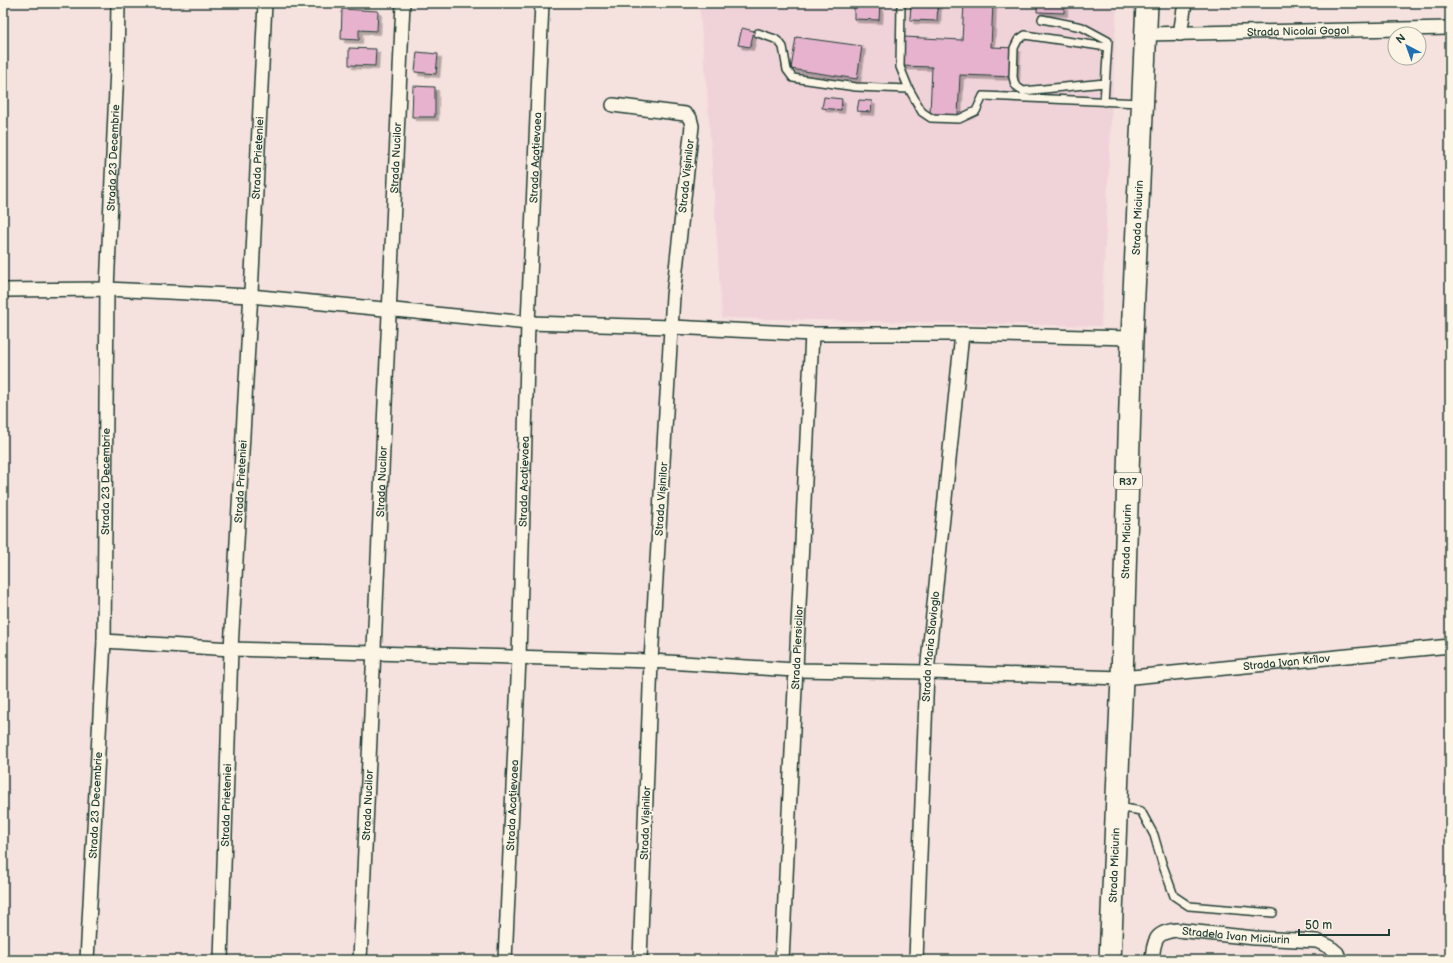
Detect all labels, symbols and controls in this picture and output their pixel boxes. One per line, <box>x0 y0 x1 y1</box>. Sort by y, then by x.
street label: Strada Nicolai Gogol <box>1247 24 1349 39</box>
north arrow <box>1387 26 1427 66</box>
text: N <box>1393 31 1408 46</box>
street label: Strada 23 Decembrie <box>105 103 122 211</box>
street label: Strada Acațievaea <box>527 112 544 203</box>
street label: Strada Prieteniei <box>250 116 267 200</box>
street label: Strada Nucilor <box>388 121 404 194</box>
street label: Strada Vișinilor <box>676 138 697 214</box>
street label: Strada Miciurin <box>1130 180 1146 255</box>
street label: Strada 23 Decembrie <box>99 427 113 535</box>
street label: Strada Acațievaea <box>517 436 532 527</box>
street label: Strada Prieteniei <box>232 440 250 523</box>
street label: Strada Nucilor <box>374 445 390 517</box>
street label: Strada Vișinilor <box>652 461 671 536</box>
road number: R37 <box>1114 473 1142 489</box>
street label: Strada Miciurin <box>1119 504 1134 579</box>
street label: Strada Maria Slavioglo <box>920 590 942 702</box>
street label: Strada Piersicilor <box>789 604 806 690</box>
street label: Strada Ivan Krîlov <box>1242 652 1331 673</box>
street label: Strada 23 Decembrie <box>86 751 105 859</box>
street label: Strada Acațievaea <box>504 759 521 851</box>
street label: Strada Prieteniei <box>219 763 234 847</box>
street label: Strada Nucilor <box>360 768 376 841</box>
street label: Strada Vișinilor <box>638 785 653 860</box>
street label: Strada Miciurin <box>1106 827 1123 903</box>
scale bar <box>1299 911 1389 937</box>
text: 50 m <box>1305 918 1332 933</box>
street label: Stradela Ivan Miciurin <box>1181 925 1290 947</box>

